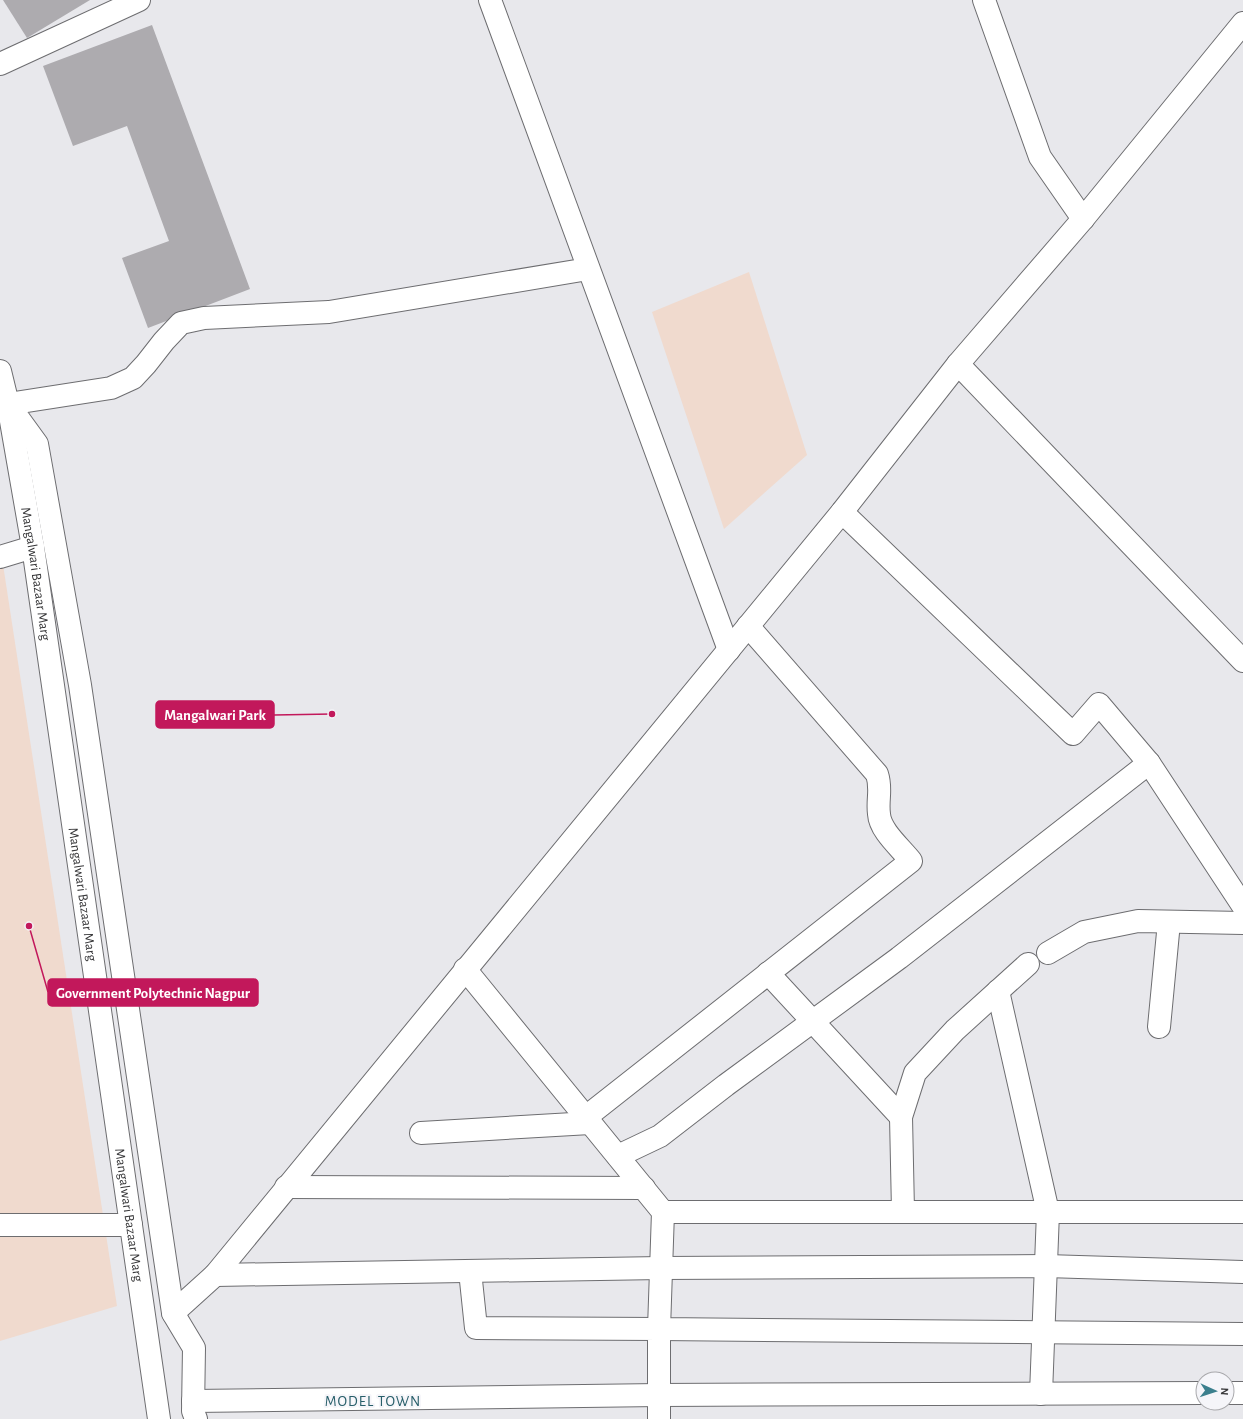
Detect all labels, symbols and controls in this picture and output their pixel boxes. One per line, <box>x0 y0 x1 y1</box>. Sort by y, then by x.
street label: Mangalwari Bazaar Marg <box>18 506 52 642</box>
callout: Mangalwari Park <box>156 701 274 728</box>
text: Mangalwari Park <box>164 708 266 723</box>
street label: Mangalwari Bazaar Marg <box>66 827 99 962</box>
callout: Government Polytechnic Nagpur <box>48 979 258 1006</box>
text: Government Polytechnic Nagpur <box>56 986 251 1001</box>
street label: Mangalwari Bazaar Marg <box>112 1147 145 1283</box>
north arrow <box>1195 1371 1235 1411</box>
text: N <box>1219 1387 1230 1396</box>
district label: MODEL TOWN <box>325 1394 421 1409</box>

